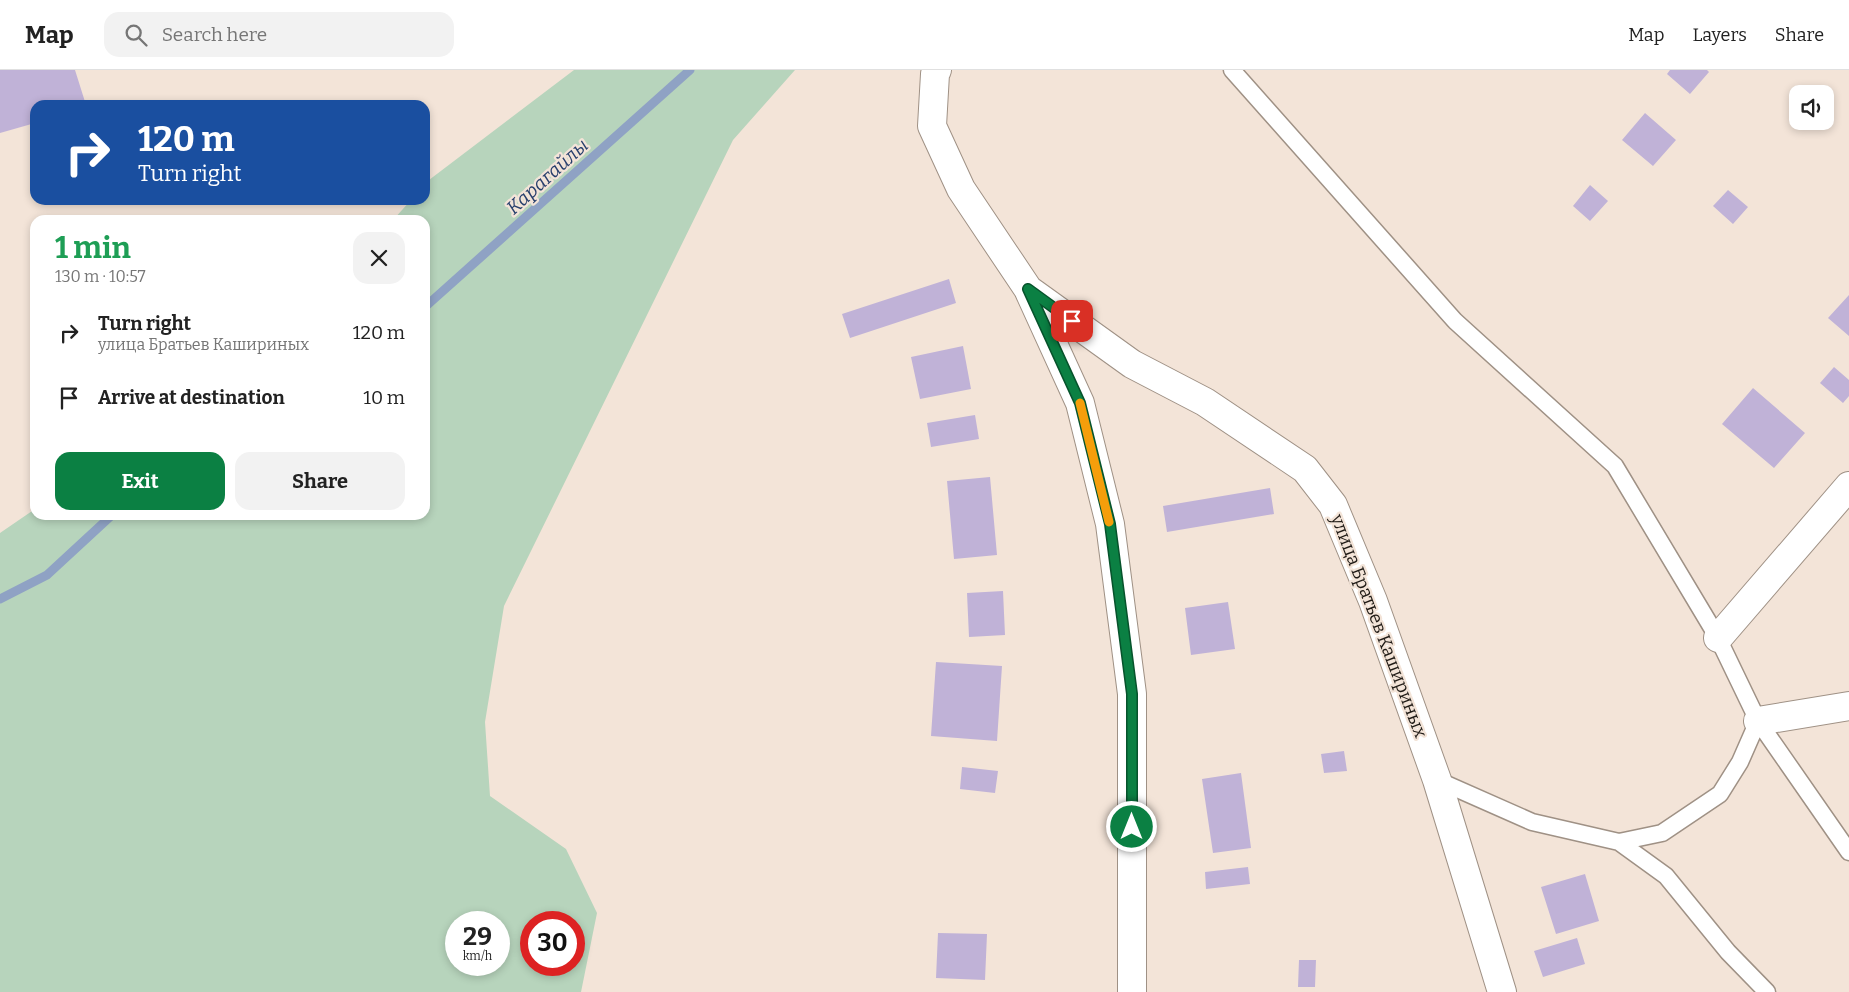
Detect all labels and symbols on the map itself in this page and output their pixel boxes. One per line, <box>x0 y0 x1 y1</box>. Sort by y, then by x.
water label: Карагайлы <box>502 134 593 219</box>
pin <box>1051 300 1093 342</box>
street label: улица Братьев Кашириных <box>1326 510 1432 741</box>
position arrow <box>1105 800 1157 852</box>
speed limit sign: 30 <box>520 911 585 976</box>

